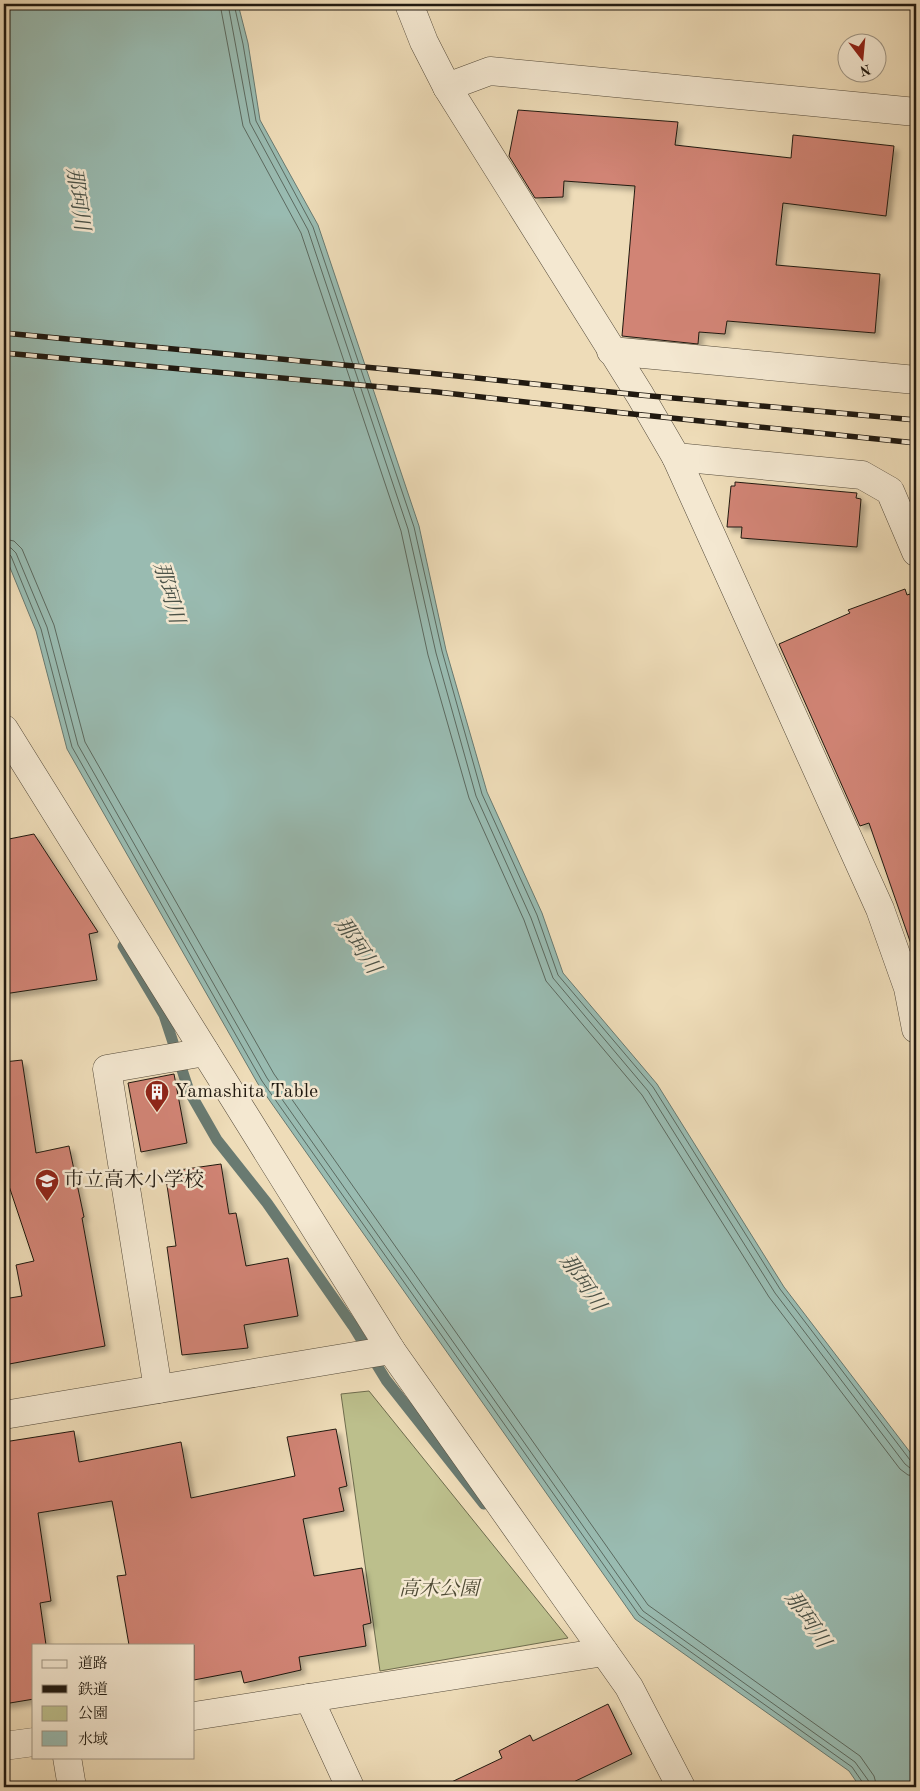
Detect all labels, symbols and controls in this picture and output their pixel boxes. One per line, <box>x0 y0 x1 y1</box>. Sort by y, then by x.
north arrow <box>838 32 888 82</box>
text: N <box>858 61 872 78</box>
water label: 那珂川 <box>62 166 93 234</box>
water label: 那珂川 <box>149 560 188 628</box>
water label: 那珂川 <box>331 913 385 980</box>
building icon: Yamashita Table <box>144 1079 170 1113</box>
place label: Yamashita Table <box>174 1082 318 1102</box>
school or university icon: 市立高木小学校 <box>34 1168 60 1202</box>
place label: 市立高木小学校 <box>64 1169 204 1191</box>
water label: 那珂川 <box>556 1250 610 1317</box>
park label: 高木公園 <box>399 1578 482 1600</box>
water label: 那珂川 <box>781 1587 835 1654</box>
legend <box>32 1644 195 1758</box>
text: 道路 <box>78 1655 108 1672</box>
text: 鉄道 <box>78 1681 108 1698</box>
text: 公園 <box>78 1705 108 1722</box>
text: 水域 <box>78 1731 108 1748</box>

